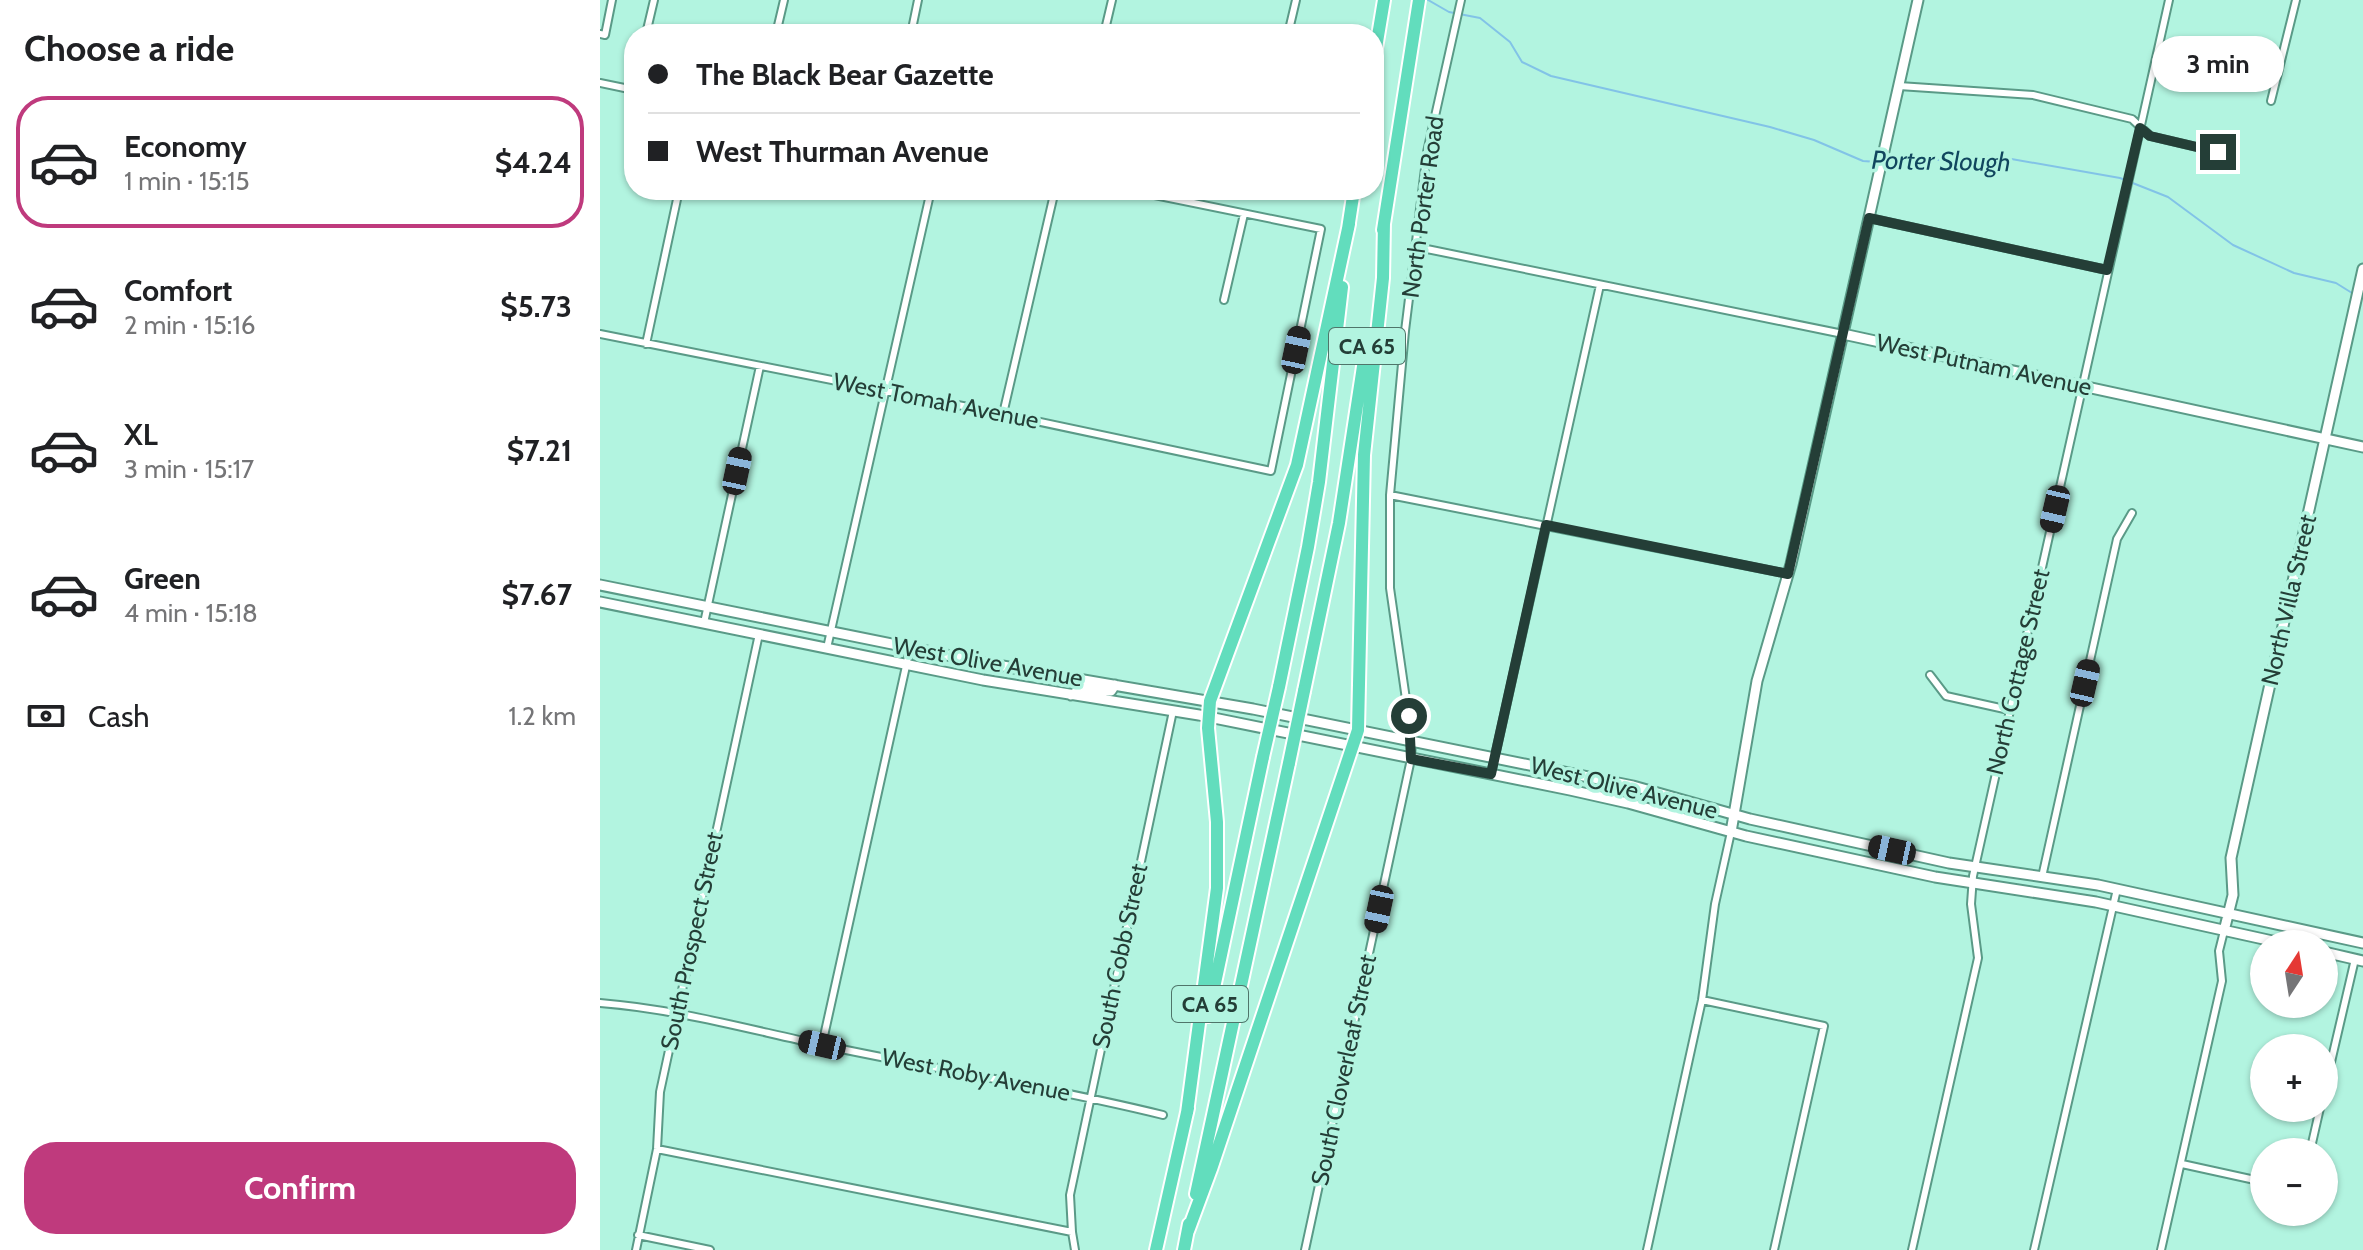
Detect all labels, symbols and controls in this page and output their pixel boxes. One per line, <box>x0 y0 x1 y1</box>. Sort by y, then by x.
text: Choose a ride <box>24 26 234 70</box>
callout: 3 min <box>2152 36 2284 92</box>
text: 3 min <box>2186 48 2250 80</box>
text: The Black Bear Gazette <box>696 56 994 93</box>
street label: North Porter Road <box>1395 114 1450 300</box>
icon: car <box>28 126 100 198</box>
text: Economy <box>124 128 247 165</box>
text: West Thurman Avenue <box>696 133 989 170</box>
route end <box>2200 134 2236 170</box>
text: $4.24 <box>495 144 572 181</box>
water label: Porter Slough <box>1871 144 2011 178</box>
text: 1 min · 15:15 <box>124 165 250 197</box>
icon: car <box>28 270 100 342</box>
text: Comfort <box>124 272 232 309</box>
text: $5.73 <box>500 288 572 325</box>
text: 2 min · 15:16 <box>124 309 255 341</box>
car <box>1279 324 1313 376</box>
road number: CA 65 <box>1329 328 1405 364</box>
street label: West Putnam Avenue <box>1874 328 2094 401</box>
street label: West Tomah Avenue <box>831 366 1041 435</box>
icon: car <box>28 414 100 486</box>
text: XL <box>124 416 158 453</box>
text: $7.21 <box>507 432 572 469</box>
car <box>720 445 754 497</box>
text: 3 min · 15:17 <box>124 453 254 485</box>
car <box>2038 483 2072 535</box>
street label: North Villa Street <box>2255 512 2322 688</box>
icon: car <box>28 558 100 630</box>
text: Green <box>124 560 201 597</box>
street label: North Cottage Street <box>1980 566 2055 778</box>
text: $7.67 <box>502 576 572 613</box>
text: 4 min · 15:18 <box>124 597 258 629</box>
street label: West Olive Avenue <box>891 631 1085 692</box>
car <box>2068 657 2102 709</box>
icon: cash <box>24 694 68 738</box>
text: Cash <box>88 698 150 735</box>
route start <box>1391 698 1427 734</box>
text: 1.2 km <box>508 700 576 732</box>
street label: West Olive Avenue <box>1527 750 1721 825</box>
street label: South Prospect Street <box>654 829 729 1052</box>
car <box>1866 833 1918 867</box>
street label: South Cobb Street <box>1086 861 1153 1051</box>
car <box>1362 883 1396 935</box>
north arrow <box>2250 930 2338 1018</box>
map controls <box>2250 930 2338 1226</box>
street label: South Cloverleaf Street <box>1305 952 1382 1188</box>
road number: CA 65 <box>1172 986 1248 1022</box>
car <box>796 1028 848 1062</box>
button: + <box>2250 1034 2338 1122</box>
street label: West Roby Avenue <box>879 1042 1073 1107</box>
button: − <box>2250 1138 2338 1226</box>
button: Confirm <box>24 1142 576 1234</box>

